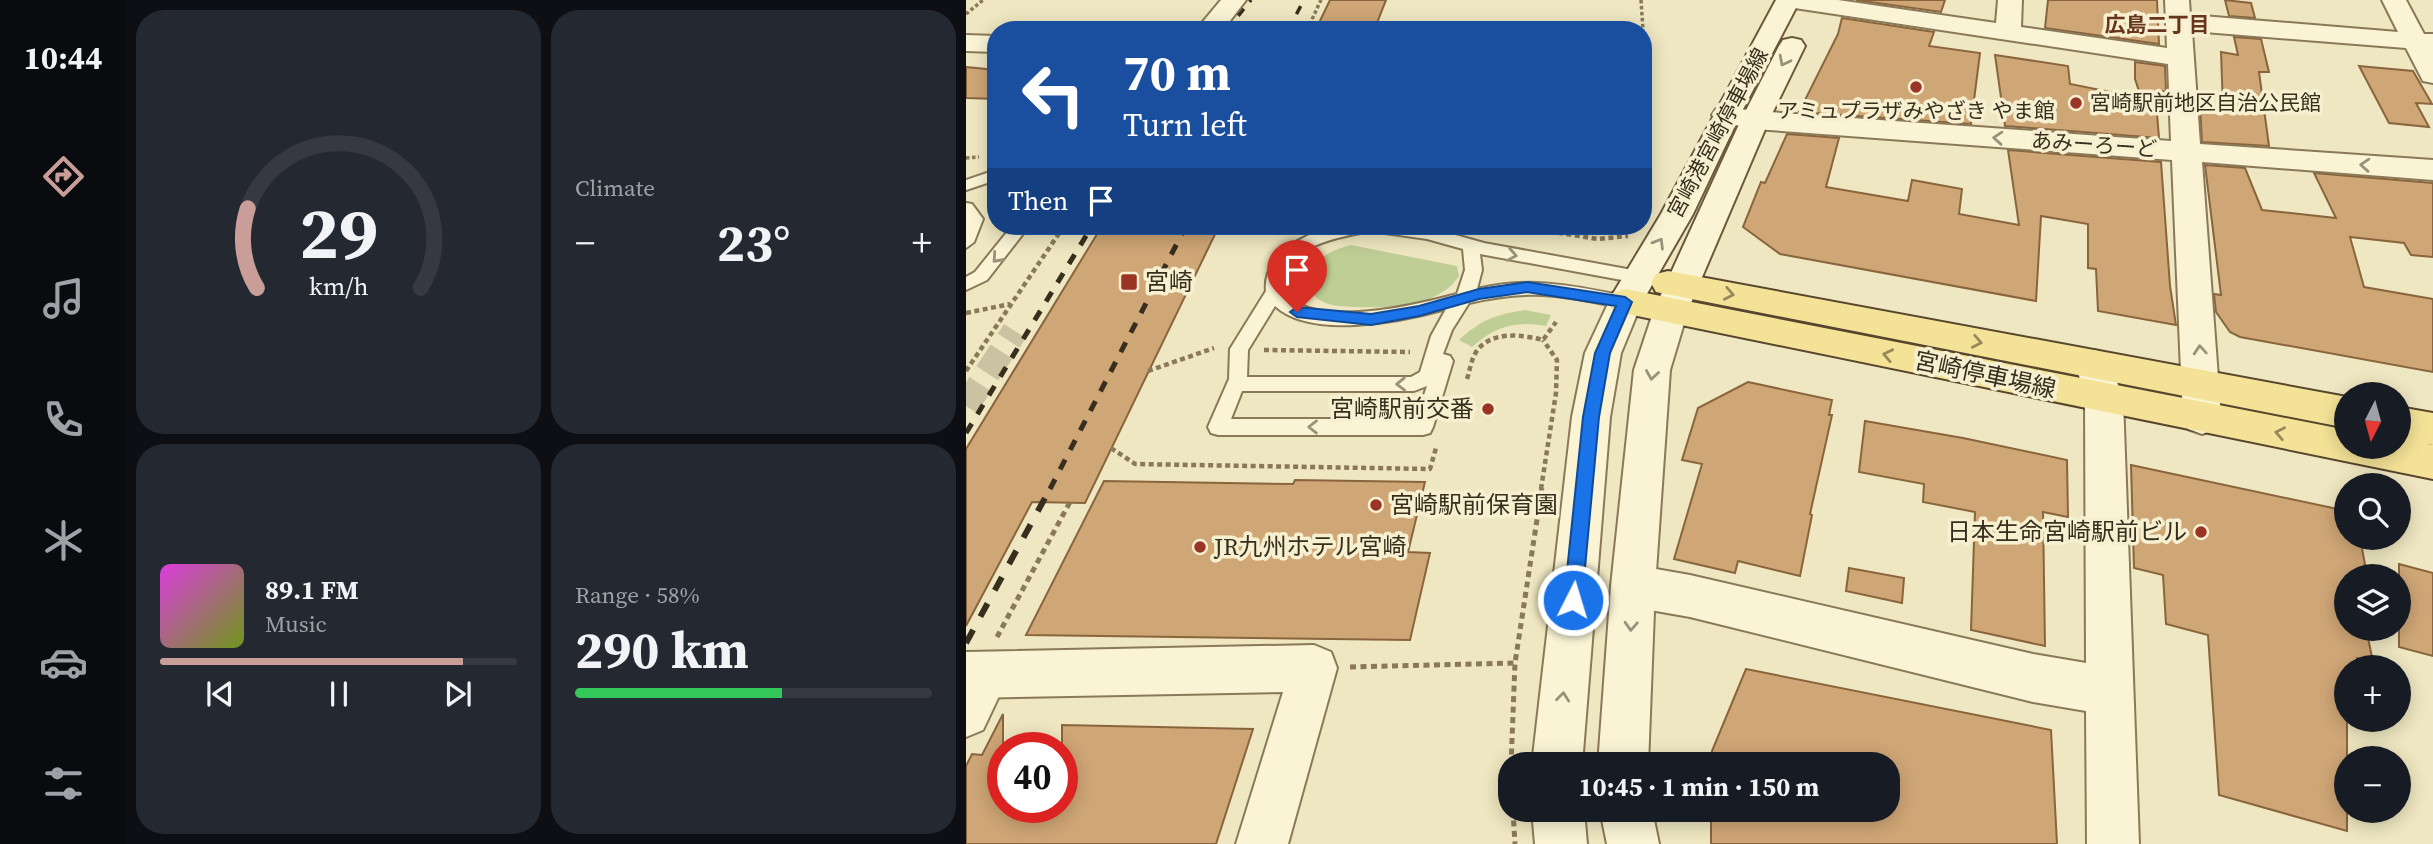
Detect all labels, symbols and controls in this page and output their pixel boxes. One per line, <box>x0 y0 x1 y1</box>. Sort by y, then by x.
district label: 広島二丁目 <box>2105 10 2210 39</box>
text: 10:44 <box>24 36 102 80</box>
text: 70 m <box>1123 39 1231 106</box>
street label: 宮崎港宮崎停車場線 <box>1660 43 1775 223</box>
icon: left <box>1008 49 1099 140</box>
one-way arrow <box>1779 54 1793 66</box>
marker: アミュプラザみやざき やま館 <box>1908 79 1924 95</box>
place label: 宮崎駅前地区自治公民館 <box>2090 88 2321 117</box>
marker: 宮崎駅前地区自治公民館 <box>2068 95 2084 111</box>
place label: アミュプラザみやざき やま館 <box>1777 96 2055 125</box>
text: Turn left <box>1123 103 1247 147</box>
street label: あみーろーど <box>2030 126 2158 163</box>
one-way arrow <box>1992 131 2003 146</box>
icon: directions <box>39 152 88 201</box>
one-way arrow <box>2359 158 2370 173</box>
text: Climate <box>575 172 655 204</box>
icon: arrive <box>1082 182 1120 220</box>
text: 29 <box>299 183 378 282</box>
text: Then <box>1008 183 1068 219</box>
text: 23° <box>717 207 790 278</box>
text: − <box>575 217 595 269</box>
text: + <box>912 217 932 269</box>
one-way arrow <box>1651 238 1664 251</box>
pin <box>1267 240 1327 312</box>
one-way arrow <box>1506 246 1518 261</box>
one-way arrow <box>992 250 1005 263</box>
icon: arrive <box>1278 251 1316 289</box>
place label: 宮崎 <box>1145 265 1193 298</box>
text: km/h <box>309 269 368 303</box>
marker: 宮崎 <box>1119 272 1139 292</box>
icon: music <box>39 274 88 323</box>
one-way arrow <box>1723 286 1735 301</box>
one-way arrow <box>1971 333 1983 348</box>
street label: 宮崎停車場線 <box>1911 343 2059 406</box>
one-way arrow <box>2193 344 2208 355</box>
one-way arrow <box>1882 348 1894 363</box>
one-way arrow <box>1645 369 1660 381</box>
one-way arrow <box>1395 376 1406 392</box>
north arrow <box>2334 382 2412 458</box>
map controls <box>2334 382 2411 823</box>
place label: 宮崎駅前交番 <box>1330 392 1474 425</box>
icon: phone <box>39 395 88 444</box>
marker: 宮崎駅前交番 <box>1480 401 1496 417</box>
one-way arrow <box>1307 419 1318 435</box>
one-way arrow <box>2274 426 2286 441</box>
button: search <box>2334 473 2411 550</box>
place label: 宮崎駅前保育園 <box>1390 488 1558 521</box>
marker: 宮崎駅前保育園 <box>1368 497 1384 513</box>
place label: 日本生命宮崎駅前ビル <box>1947 515 2187 548</box>
icon: climate <box>39 516 88 565</box>
marker: 日本生命宮崎駅前ビル <box>2193 524 2209 540</box>
place label: JR九州ホテル宮崎 <box>1213 530 1407 563</box>
marker: JR九州ホテル宮崎 <box>1192 539 1208 555</box>
position arrow <box>1536 563 1610 637</box>
button: layers <box>2334 564 2411 641</box>
text: 89.1 FM <box>265 572 359 608</box>
text: Range · 58% <box>575 579 700 611</box>
text: Music <box>265 608 327 640</box>
text: 290 km <box>575 614 749 685</box>
one-way arrow <box>1623 621 1638 632</box>
icon: car <box>39 638 88 687</box>
button: + <box>2334 655 2411 732</box>
icon: previous <box>201 675 239 713</box>
icon: pause <box>320 675 358 713</box>
icon: next <box>439 675 477 713</box>
one-way arrow <box>1556 691 1571 703</box>
speed limit sign: 40 <box>987 732 1078 823</box>
button: − <box>2334 746 2411 823</box>
icon: filters <box>39 759 88 808</box>
text: 10:45 · 1 min · 150 m <box>1579 769 1819 805</box>

